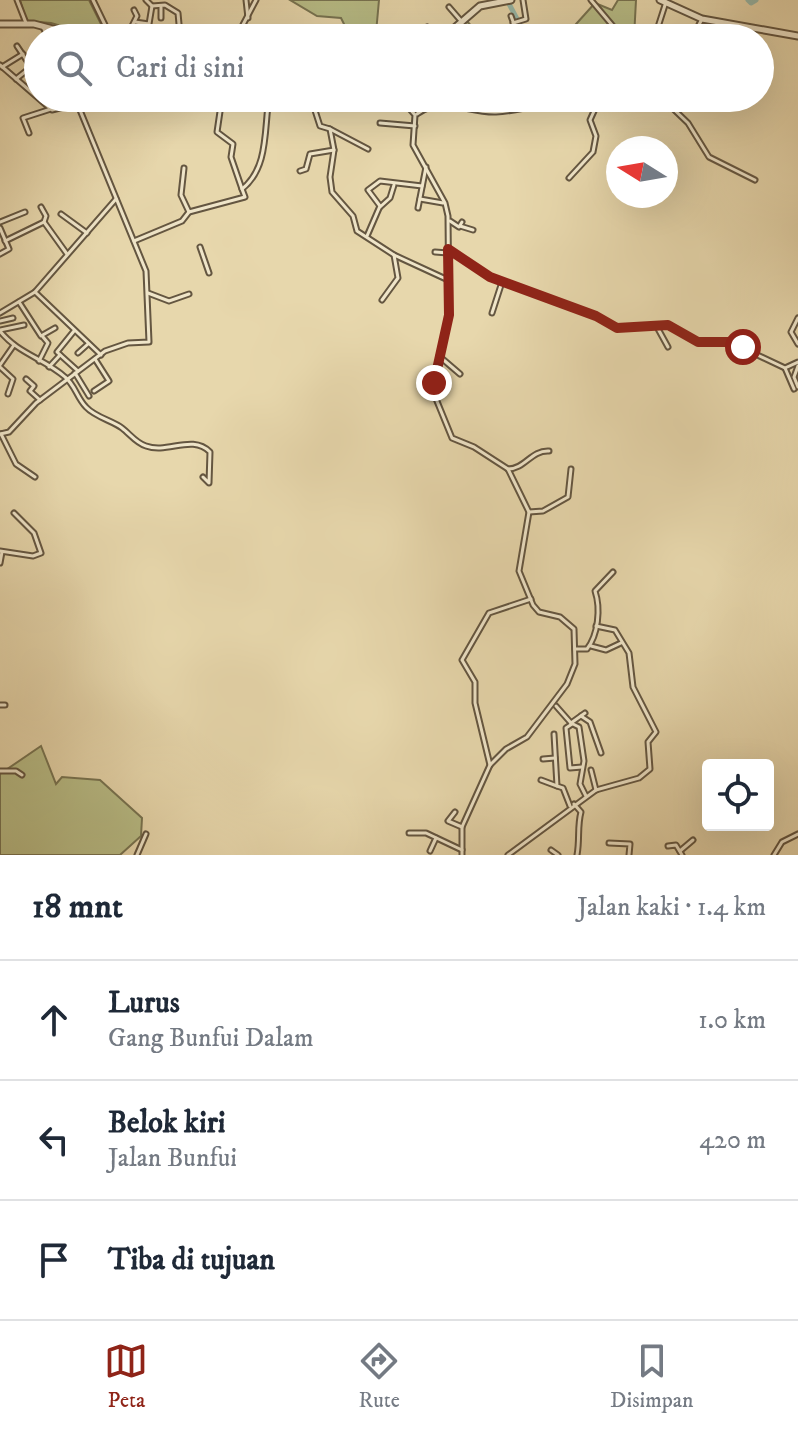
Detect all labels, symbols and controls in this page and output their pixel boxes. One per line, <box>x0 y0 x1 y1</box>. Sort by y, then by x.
search box <box>24 24 774 112</box>
icon: search <box>52 46 96 90</box>
text: Cari di sini <box>116 50 244 87</box>
north arrow <box>606 136 678 208</box>
route start <box>725 329 761 365</box>
route end <box>416 365 452 401</box>
map controls <box>702 759 774 831</box>
button: locate <box>702 759 774 831</box>
text: 18 mnt <box>32 886 123 928</box>
text: Jalan kaki · 1.4 km <box>577 891 766 924</box>
text: Lurus <box>108 985 180 1022</box>
icon: ahead <box>32 998 76 1042</box>
text: 1.0 km <box>698 1004 766 1037</box>
text: Gang Bunfui Dalam <box>108 1022 314 1055</box>
text: Belok kiri <box>108 1105 226 1142</box>
icon: left <box>32 1118 76 1162</box>
text: 420 m <box>699 1124 766 1157</box>
text: Jalan Bunfui <box>108 1142 237 1175</box>
icon: arrive <box>32 1238 76 1282</box>
text: Tiba di tujuan <box>108 1242 275 1279</box>
tab: Peta <box>104 1339 148 1414</box>
tab: Rute <box>357 1339 401 1414</box>
tab: Disimpan <box>610 1339 694 1414</box>

